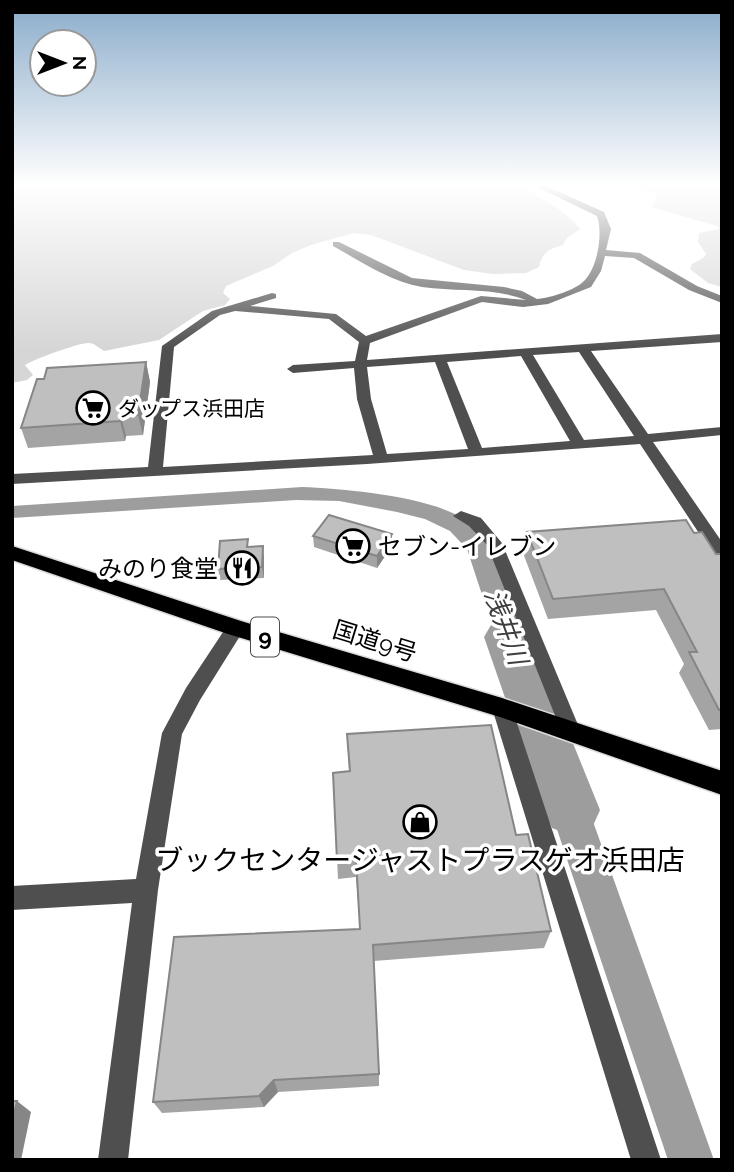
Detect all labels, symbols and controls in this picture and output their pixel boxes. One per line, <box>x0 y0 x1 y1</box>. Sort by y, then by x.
north arrow <box>28 28 98 98</box>
text: N <box>69 56 91 70</box>
supermarket icon: ダップス浜田店 <box>74 389 112 427</box>
place label: ダップス浜田店 <box>118 396 265 421</box>
supermarket icon: セブン-イレブン <box>334 527 372 565</box>
place label: セブン-イレブン <box>378 532 556 561</box>
restaurant icon: みのり食堂 <box>223 549 261 587</box>
place label: みのり食堂 <box>98 554 218 583</box>
water label: 浅井川 <box>479 585 534 672</box>
street label: 国道9号 <box>330 615 420 667</box>
road number: 9 <box>251 618 279 656</box>
shop icon: ブックセンタージャストプラスゲオ浜田店 <box>401 803 439 841</box>
place label: ブックセンタージャストプラスゲオ浜田店 <box>155 844 685 877</box>

